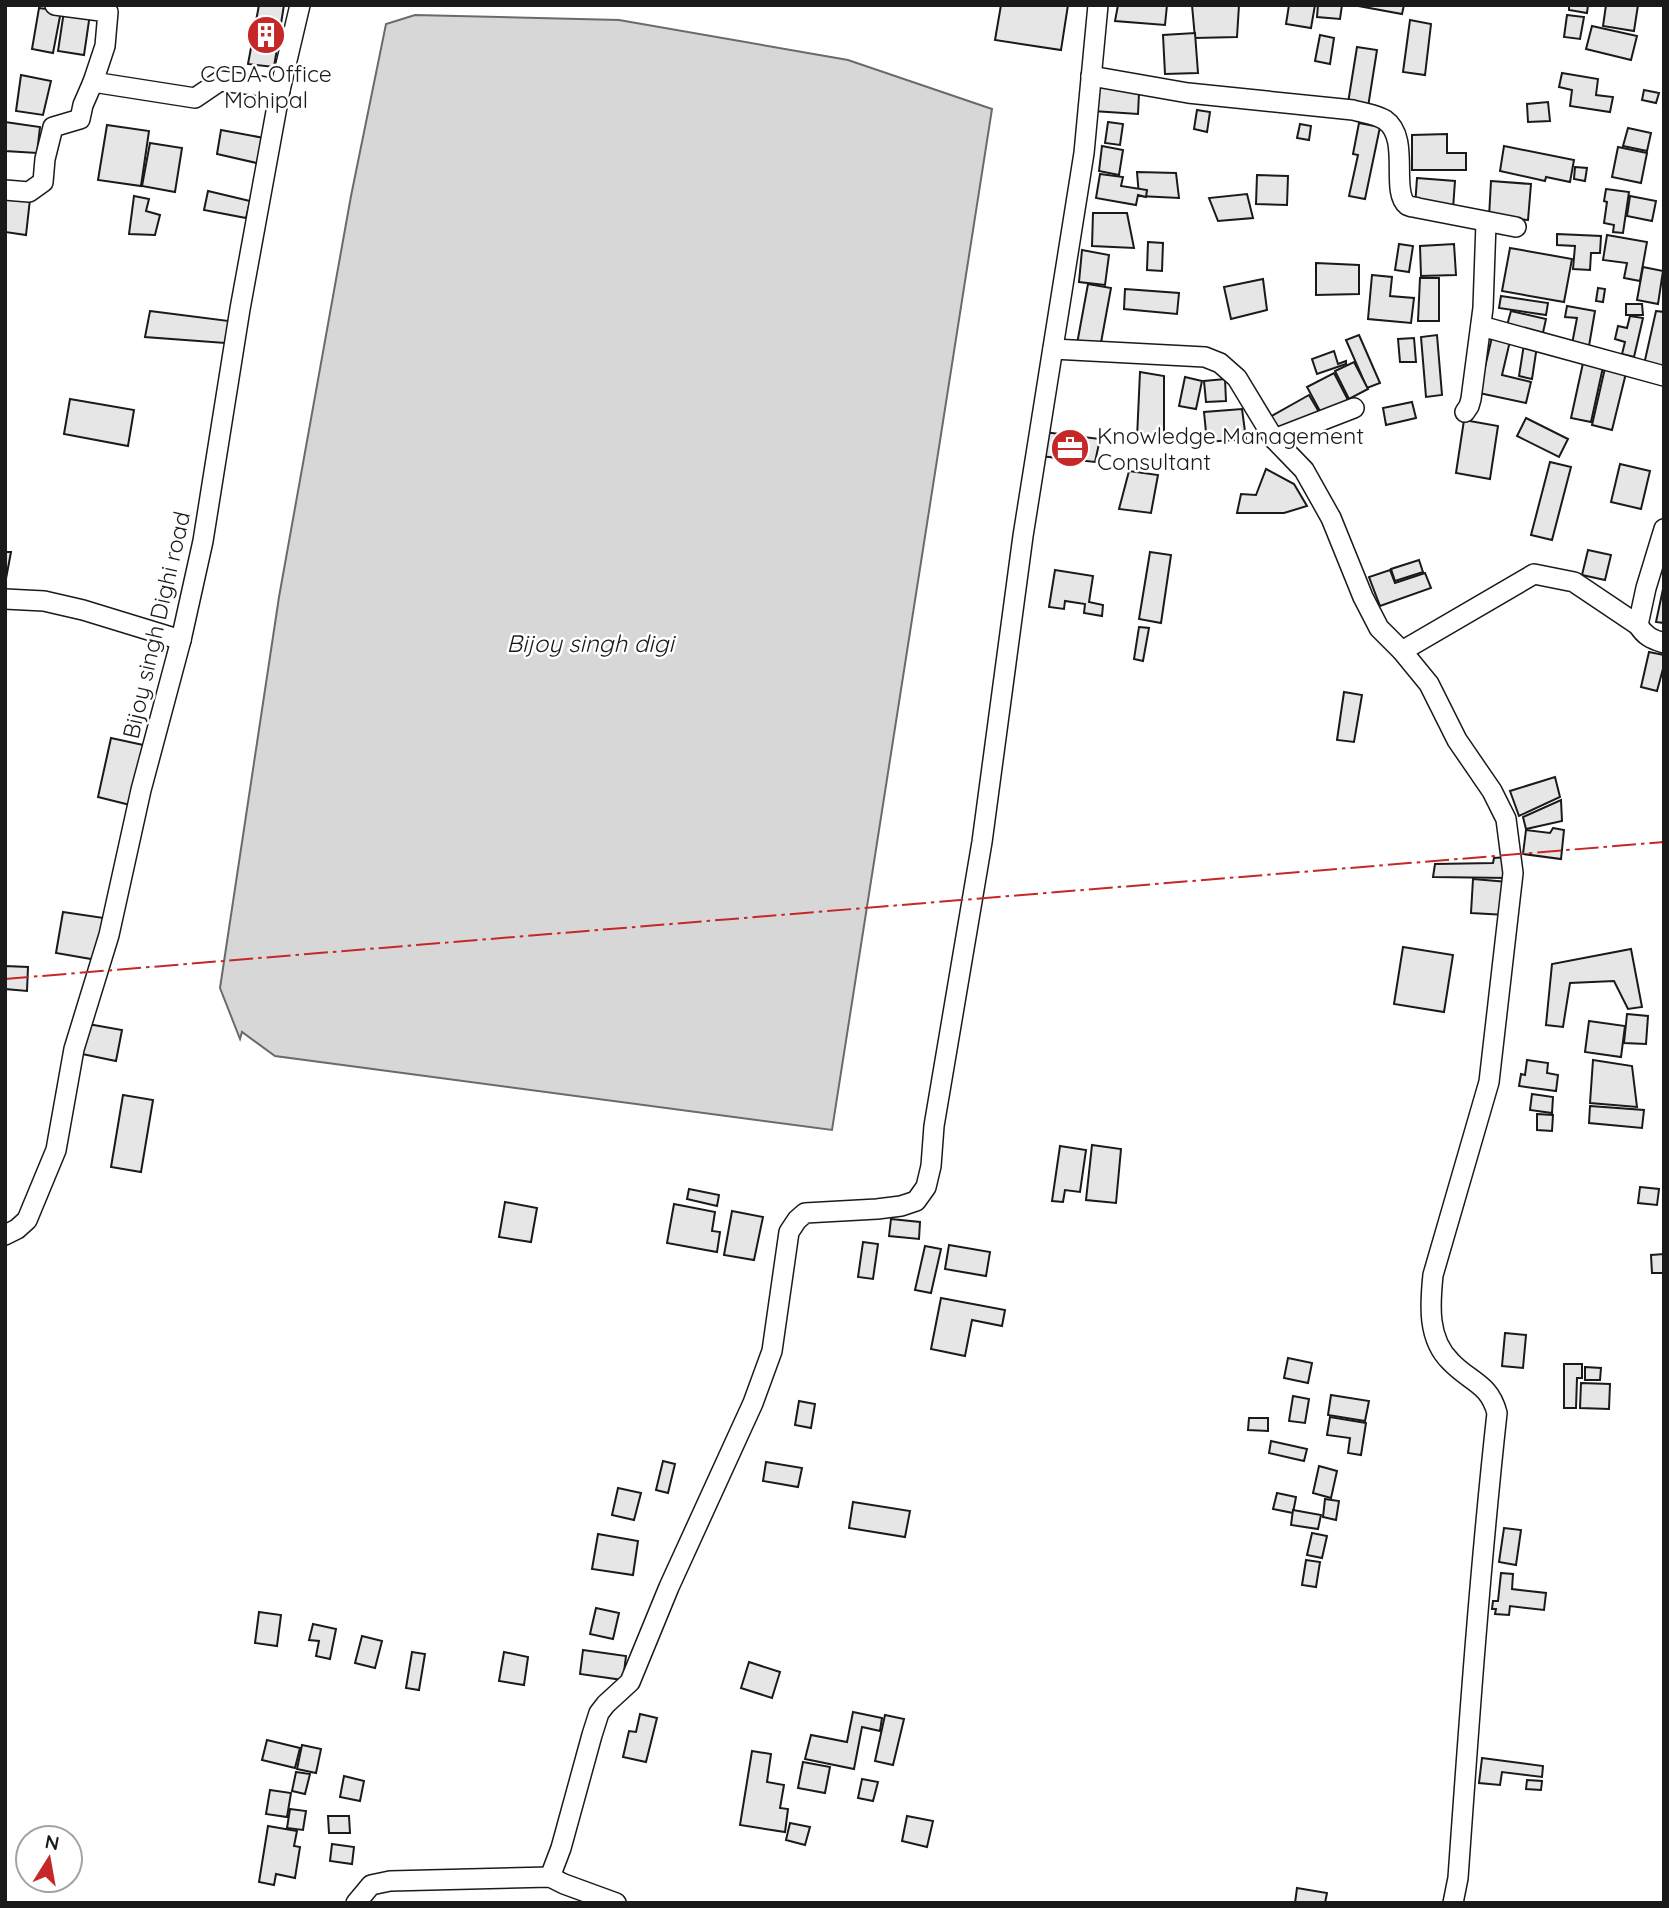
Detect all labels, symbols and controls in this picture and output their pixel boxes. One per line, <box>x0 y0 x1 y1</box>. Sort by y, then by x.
building icon: CCDA Office Mohipal <box>245 14 287 56</box>
place label: CCDA Office Mohipal <box>200 59 332 114</box>
place label: Knowledge Management Consultant <box>1097 421 1364 476</box>
office icon: Knowledge Management Consultant <box>1049 427 1091 469</box>
street label: Bijoy singh Dighi road <box>116 509 196 741</box>
water label: Bijoy singh digi <box>506 628 676 658</box>
north arrow <box>14 1824 84 1894</box>
text: N <box>43 1829 61 1855</box>

